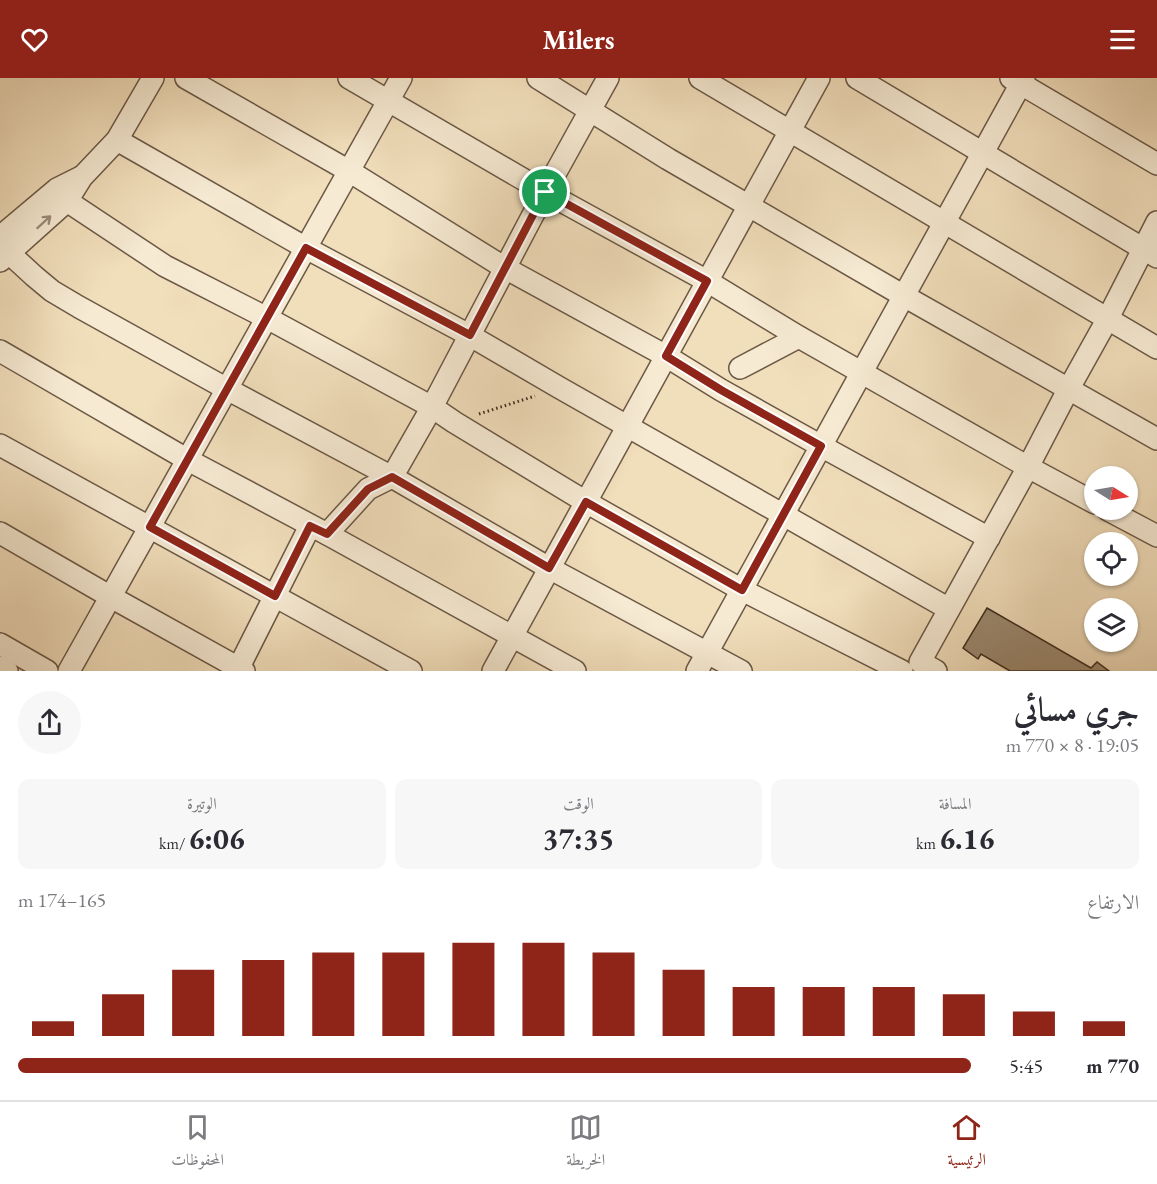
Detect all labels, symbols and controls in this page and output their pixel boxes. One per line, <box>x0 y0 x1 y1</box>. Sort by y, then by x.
text: Milers <box>542 22 615 57</box>
icon: heart <box>18 23 51 56</box>
icon: menu <box>1106 23 1139 56</box>
pin <box>519 166 570 217</box>
icon: arrive <box>528 175 561 208</box>
one-way arrow <box>36 215 51 229</box>
north arrow <box>1084 466 1138 520</box>
map controls <box>1084 466 1138 652</box>
button: locate <box>1084 532 1138 586</box>
button: layers <box>1084 598 1138 652</box>
text: جري مسائي <box>1014 688 1139 731</box>
button: share <box>18 691 81 754</box>
text: 19:05 · 8 × 770 m <box>1006 732 1139 758</box>
text: الوتيرة <box>187 793 217 814</box>
text: الوقت <box>563 793 594 814</box>
text: المسافة <box>939 793 972 814</box>
text: 6:06 <box>189 819 245 858</box>
text: 37:35 <box>543 819 614 858</box>
text: 6.16 <box>939 819 994 858</box>
text: /km <box>159 833 189 854</box>
text: km <box>916 833 939 854</box>
text: 165–174 m <box>18 887 106 913</box>
text: الارتفاع <box>1087 889 1139 915</box>
text: 5:45 <box>1009 1053 1043 1079</box>
text: 770 m <box>1086 1053 1139 1079</box>
tab: المحفوظات <box>171 1111 224 1175</box>
tab: الخريطة <box>566 1111 605 1175</box>
tab: الرئيسية <box>947 1111 986 1175</box>

